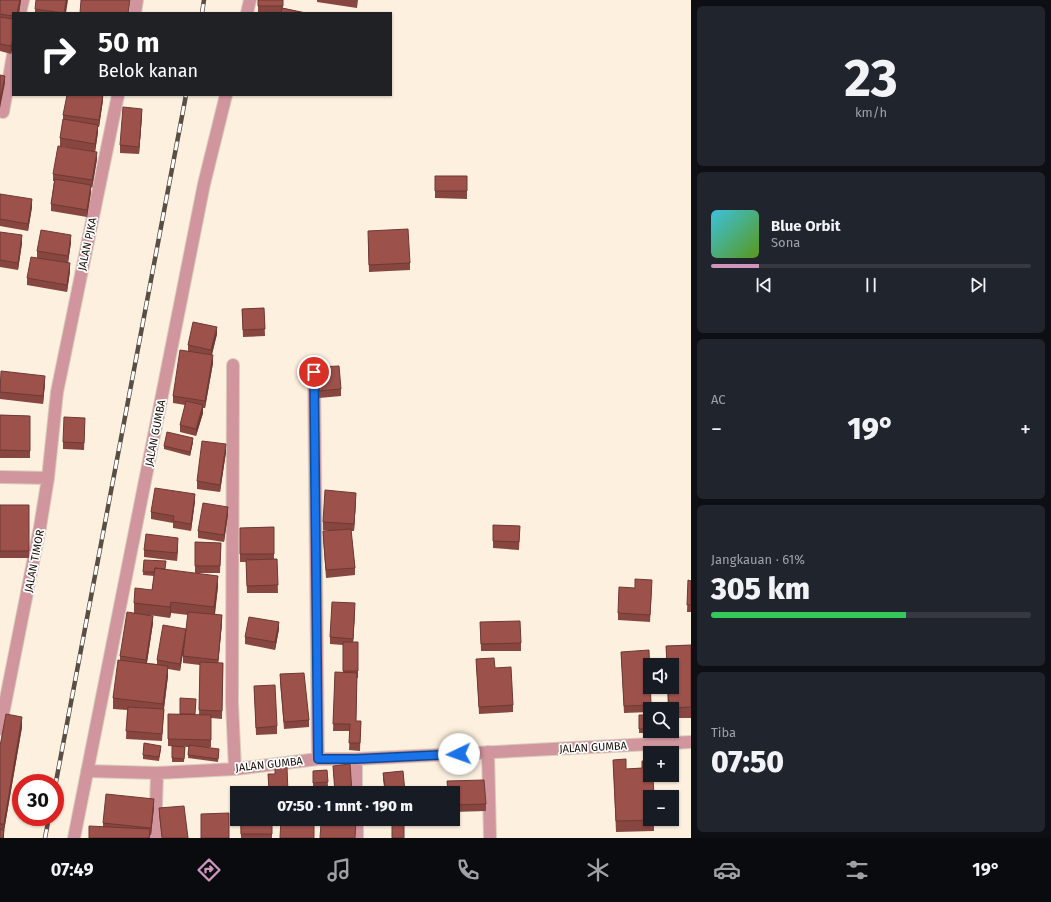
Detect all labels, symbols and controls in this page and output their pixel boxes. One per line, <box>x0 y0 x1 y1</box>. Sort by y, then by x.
text: 50 m <box>98 26 160 59</box>
icon: right <box>32 28 84 80</box>
text: 23 <box>844 47 898 110</box>
text: Belok kanan <box>98 60 198 82</box>
text: km/h <box>855 105 887 120</box>
street label: JALAN PJKA <box>76 216 100 272</box>
text: Blue Orbit <box>771 217 840 235</box>
text: Sona <box>771 235 800 250</box>
icon: previous <box>753 274 775 296</box>
icon: pause <box>860 274 882 296</box>
icon: next <box>967 274 989 296</box>
pin <box>297 355 331 389</box>
icon: arrive <box>303 361 325 383</box>
text: AC <box>711 392 726 407</box>
street label: JALAN GUMBA <box>143 398 168 468</box>
text: 19° <box>848 411 894 447</box>
text: − <box>711 416 722 443</box>
text: + <box>1020 416 1031 443</box>
street label: JALAN TIMOR <box>22 528 47 594</box>
text: Jangkauan · 61% <box>711 552 805 567</box>
text: 305 km <box>711 571 810 607</box>
map controls <box>643 658 679 826</box>
button: sound <box>643 658 679 694</box>
button: search <box>643 702 679 738</box>
text: Tiba <box>711 725 736 740</box>
position arrow <box>438 733 480 775</box>
street label: JALAN GUMBA <box>559 739 628 756</box>
text: 07:50 <box>711 744 784 780</box>
button: + <box>643 746 679 782</box>
street label: JALAN GUMBA <box>235 754 304 774</box>
speed limit sign: 30 <box>12 774 64 826</box>
button: − <box>643 790 679 826</box>
text: 07:50 · 1 mnt · 190 m <box>277 797 413 815</box>
icon: directions <box>195 856 223 884</box>
icon: music <box>325 856 353 884</box>
icon: phone <box>454 856 482 884</box>
icon: climate <box>584 856 612 884</box>
icon: car <box>713 856 741 884</box>
icon: filters <box>843 856 871 884</box>
text: 07:49 <box>51 859 93 881</box>
text: 19° <box>972 859 1000 881</box>

